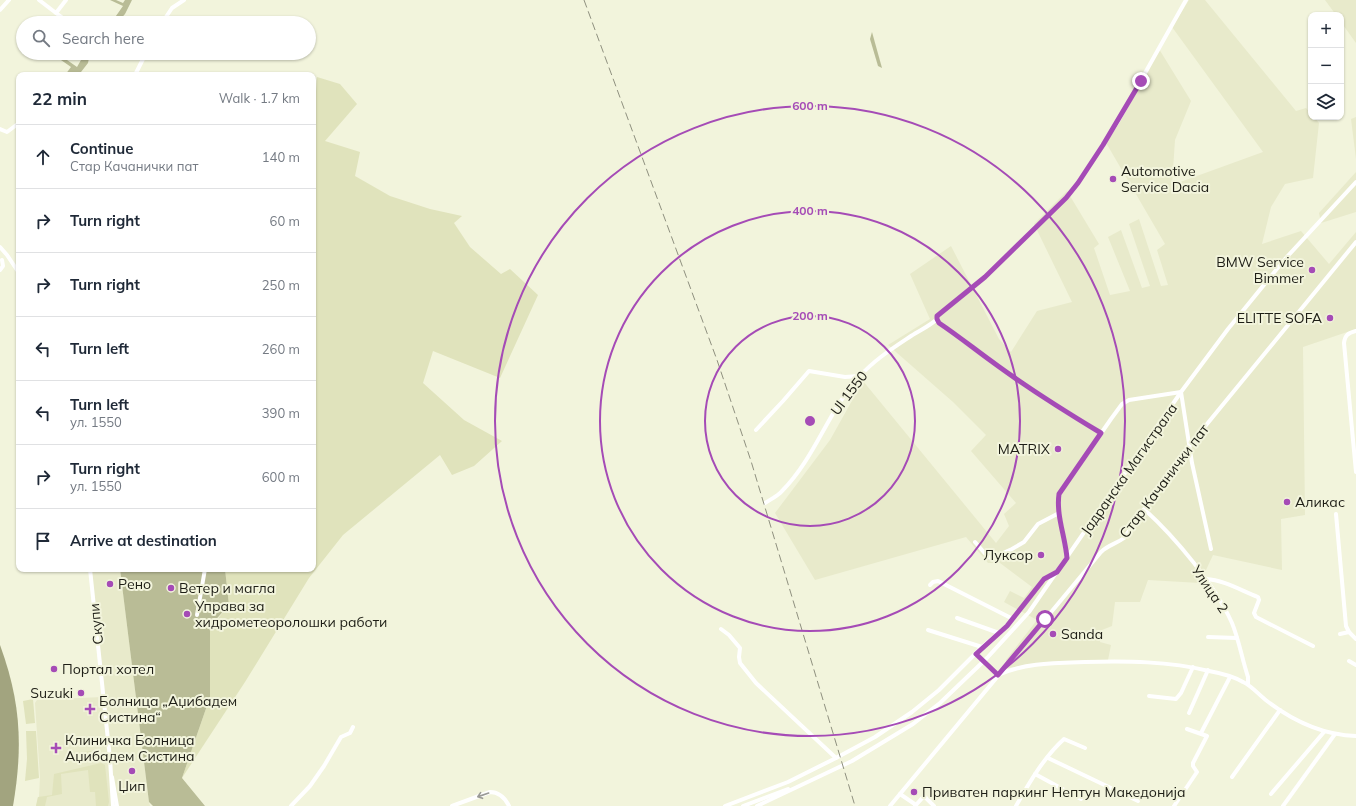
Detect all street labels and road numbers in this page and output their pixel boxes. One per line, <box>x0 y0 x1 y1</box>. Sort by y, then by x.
street label: Ul 1550 <box>827 367 871 419</box>
street label: Јадранска Магистрала <box>1077 400 1181 538</box>
street label: Стар Качанички пат <box>1115 420 1213 542</box>
street label: Улица 2 <box>1187 561 1233 616</box>
street label: Скупи <box>85 603 107 645</box>

